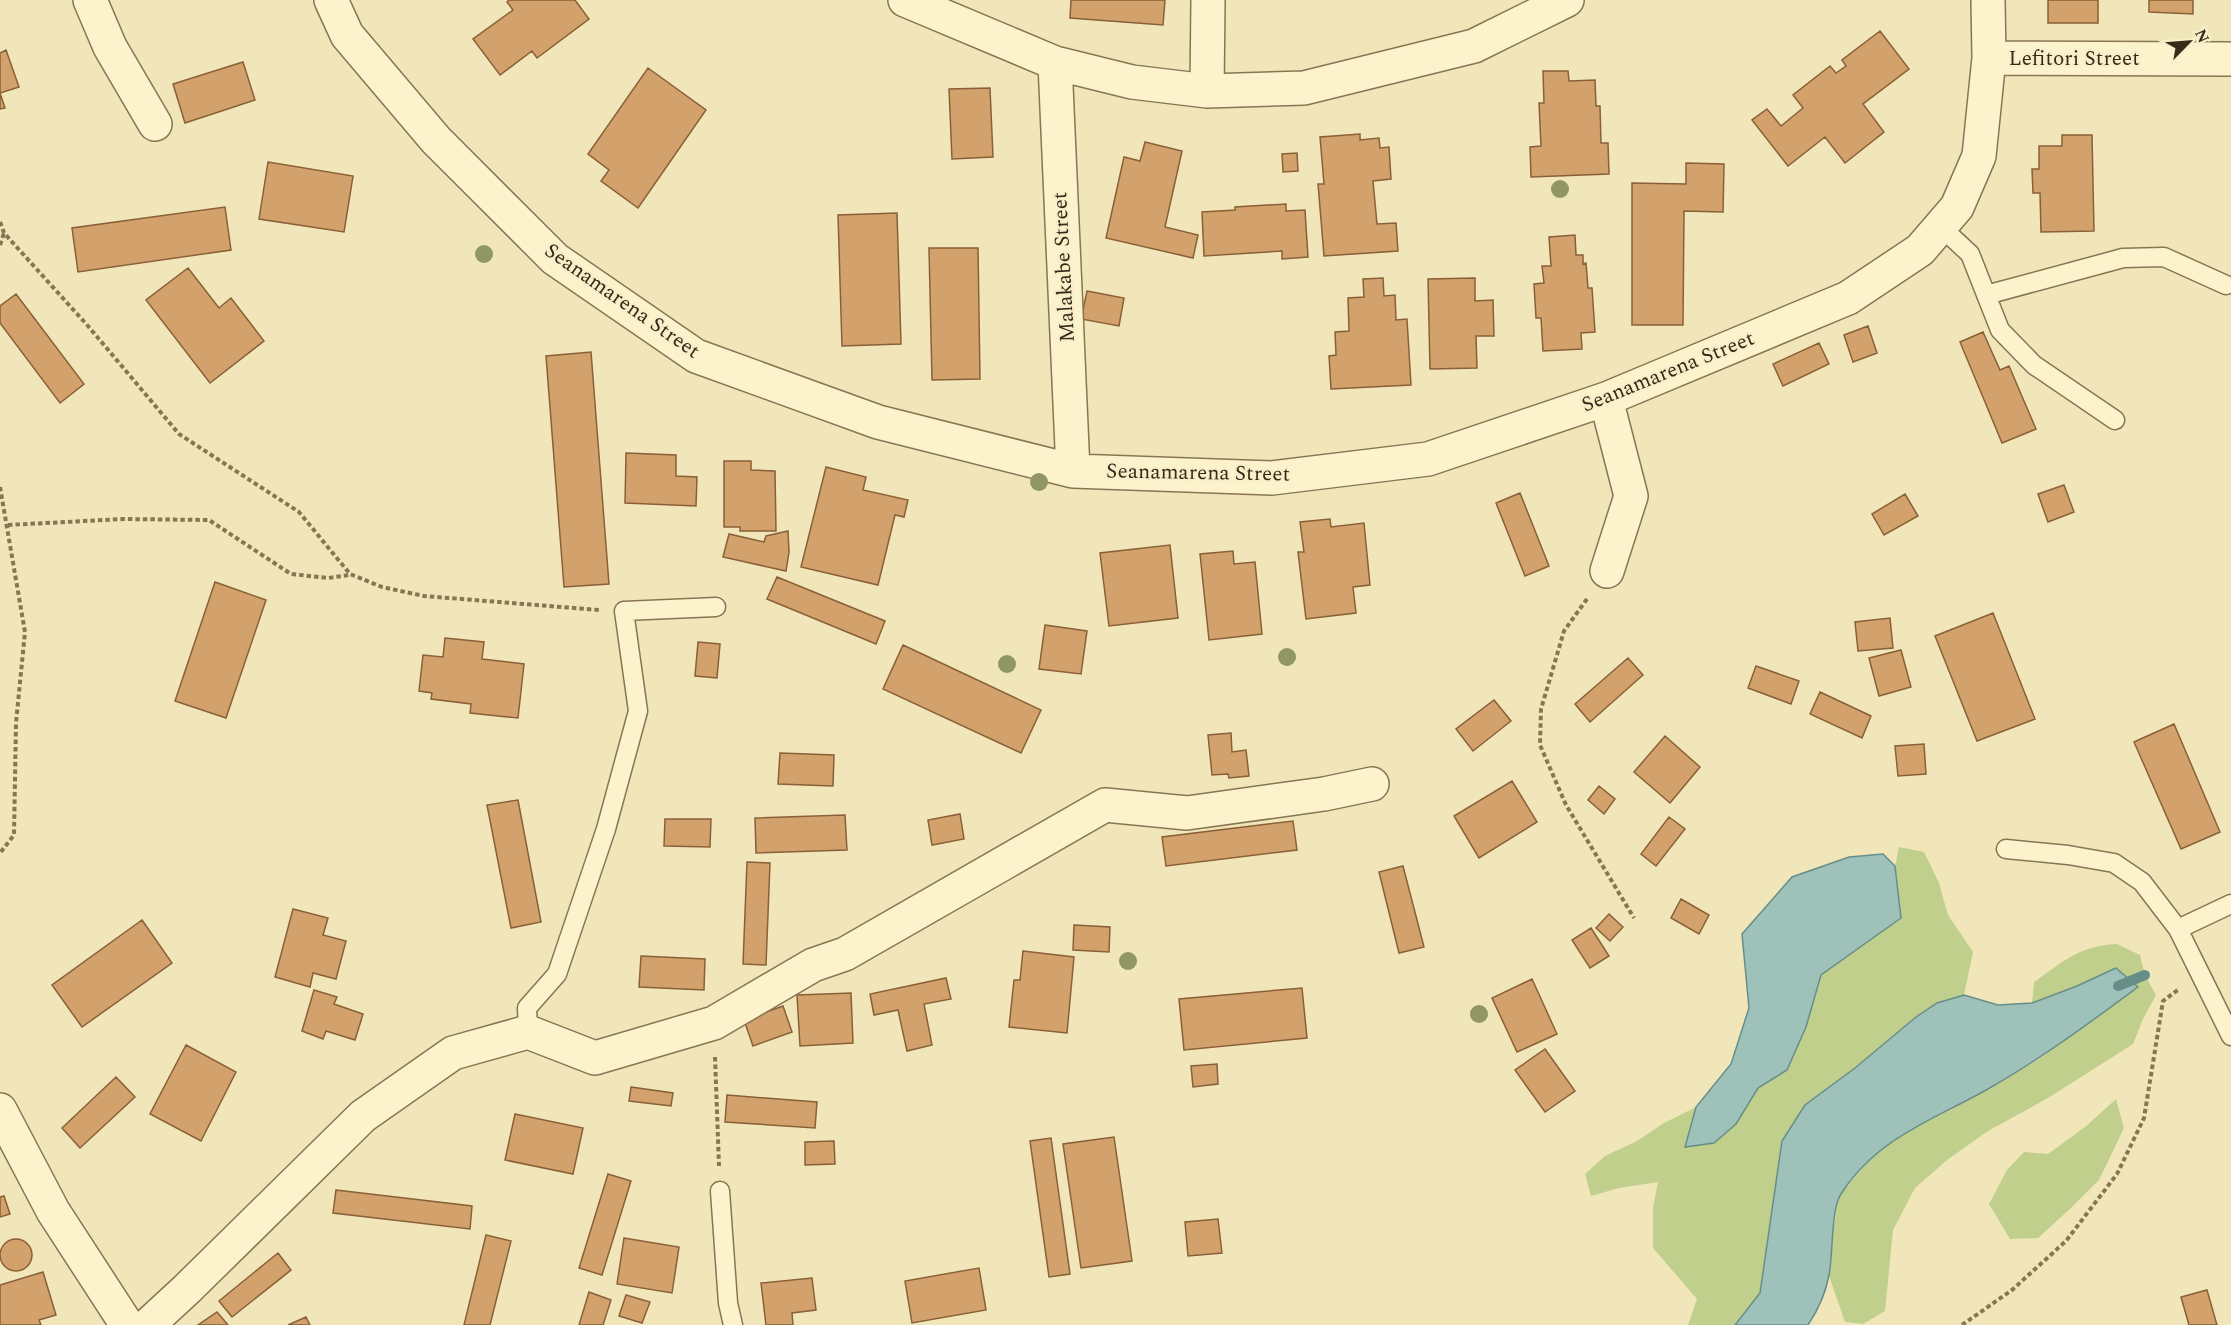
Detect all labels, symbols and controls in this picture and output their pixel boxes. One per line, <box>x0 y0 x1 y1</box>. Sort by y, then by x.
north arrow <box>2159 12 2219 72</box>
text: N <box>2188 25 2215 47</box>
street label: Lefitori Street <box>2008 43 2140 75</box>
street label: Malakabe Street <box>1044 191 1084 343</box>
street label: Seanamarena Street <box>537 235 707 367</box>
street label: Seanamarena Street <box>1577 323 1759 421</box>
street label: Seanamarena Street <box>1106 455 1290 491</box>

